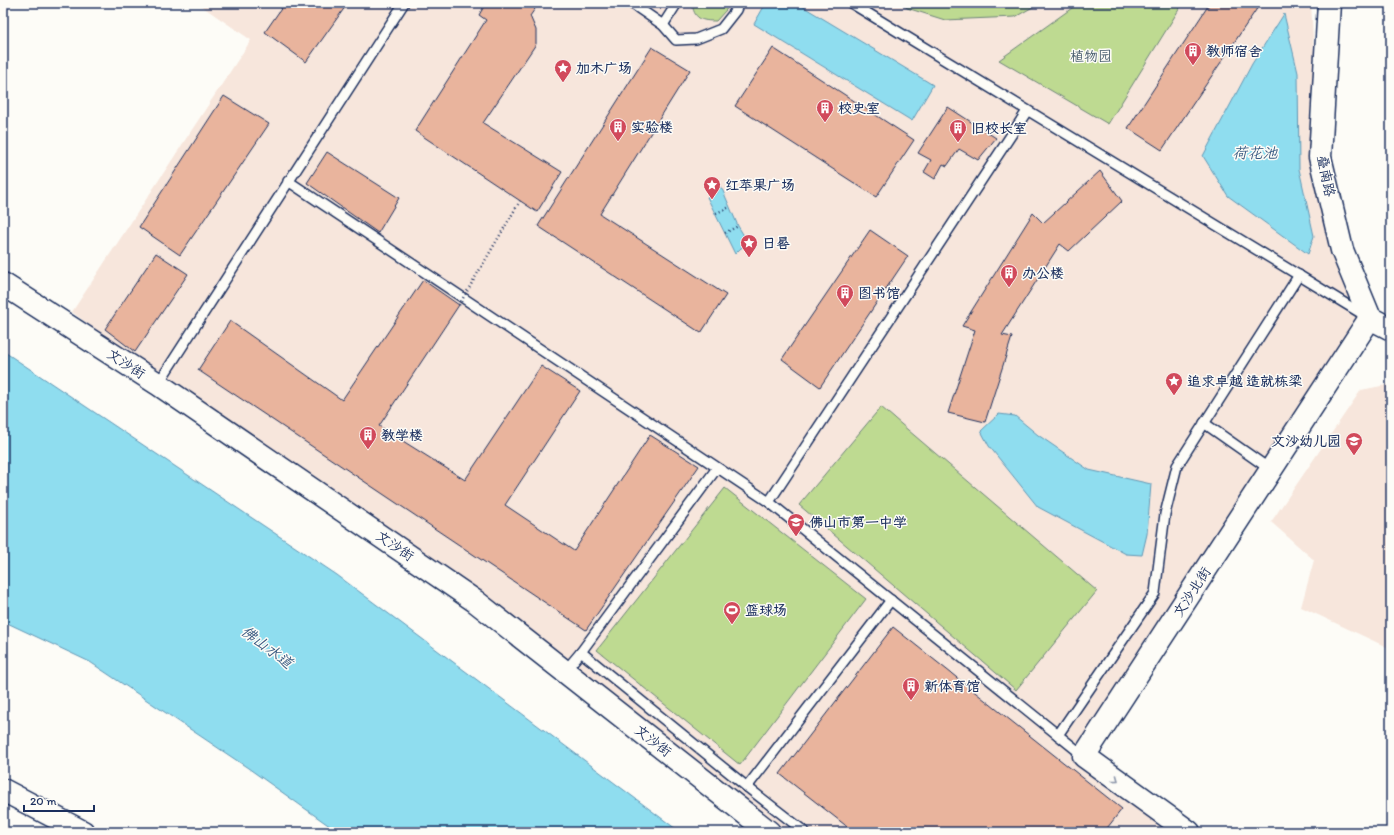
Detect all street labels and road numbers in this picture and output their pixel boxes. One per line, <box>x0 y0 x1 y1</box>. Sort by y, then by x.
street label: 叠南路 <box>1314 154 1338 198</box>
street label: 文沙街 <box>104 345 148 383</box>
street label: 文沙街 <box>373 527 417 565</box>
street label: 文沙北街 <box>1170 564 1214 620</box>
street label: 文沙街 <box>631 721 675 761</box>

